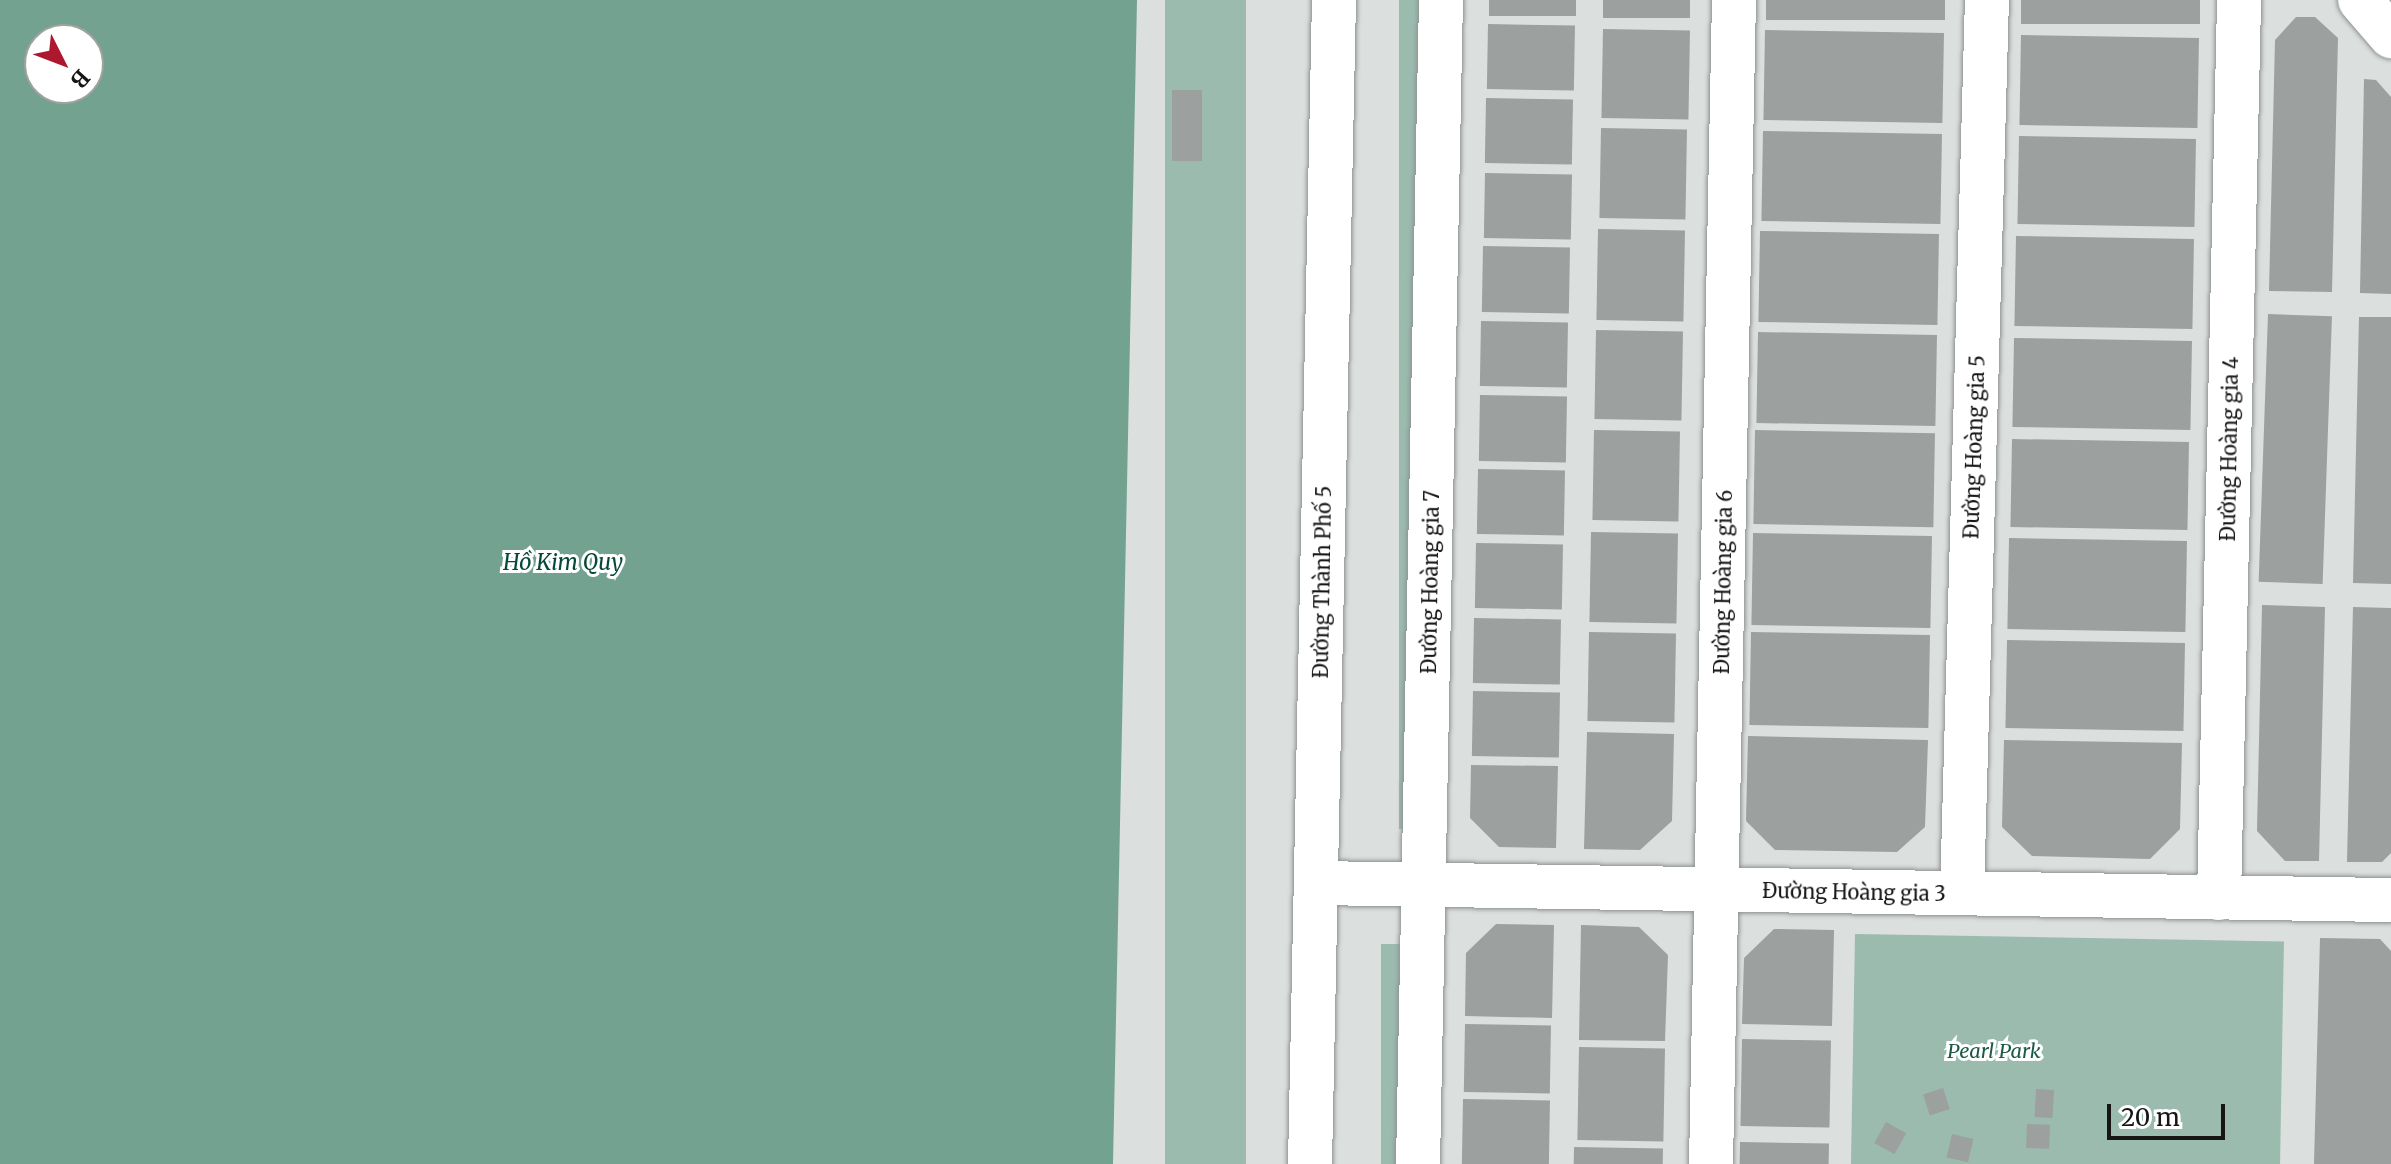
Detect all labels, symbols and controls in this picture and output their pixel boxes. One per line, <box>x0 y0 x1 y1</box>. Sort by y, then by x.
north arrow <box>24 24 104 104</box>
text: B <box>65 64 96 94</box>
street label: Đường Hoàng gia 5 <box>1959 355 1989 539</box>
street label: Đường Hoàng gia 4 <box>2215 357 2243 541</box>
street label: Đường Thành Phố 5 <box>1308 485 1336 679</box>
street label: Đường Hoàng gia 7 <box>1416 490 1444 674</box>
street label: Đường Hoàng gia 6 <box>1709 490 1737 674</box>
water label: Hồ Kim Quy <box>503 550 623 576</box>
street label: Đường Hoàng gia 3 <box>1762 878 1946 906</box>
park label: Pearl Park <box>1947 1038 2041 1062</box>
scale bar <box>2111 1088 2229 1138</box>
text: 20 m <box>2121 1102 2180 1133</box>

